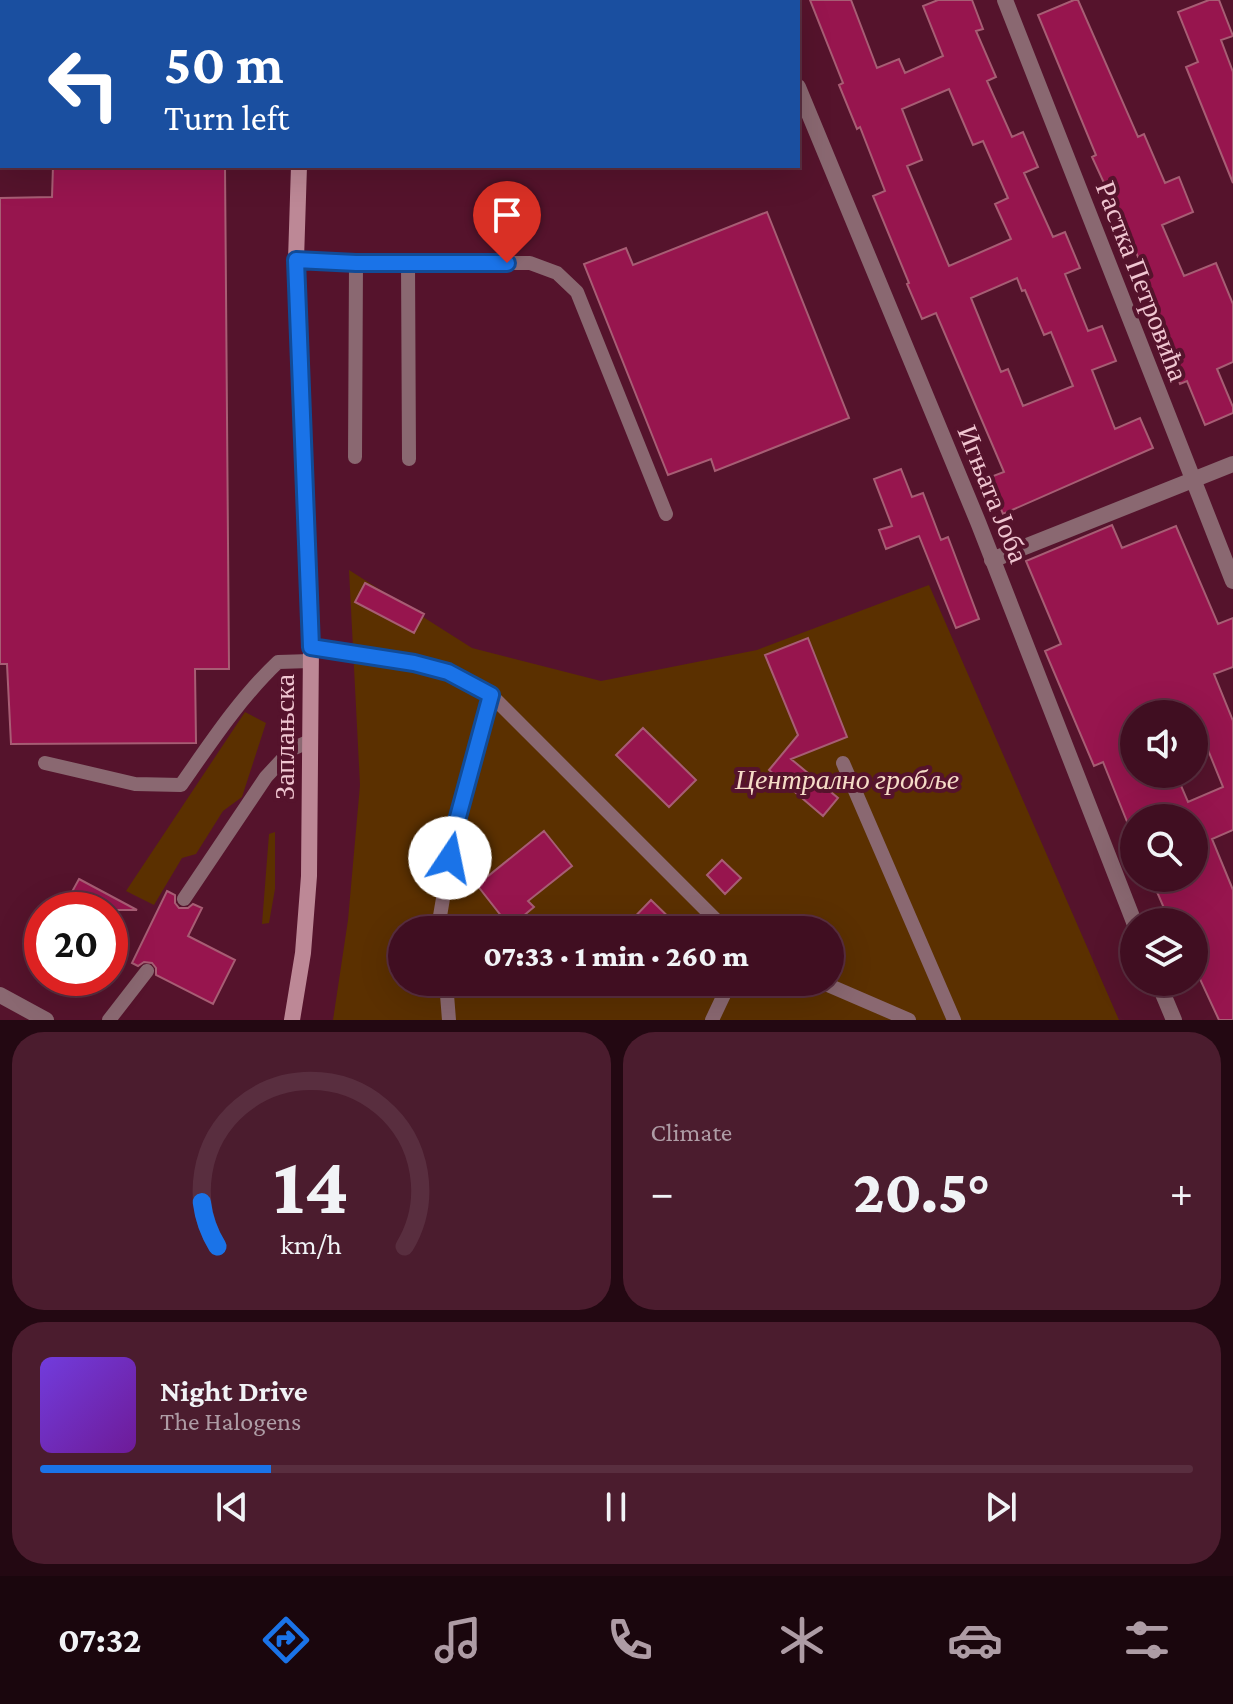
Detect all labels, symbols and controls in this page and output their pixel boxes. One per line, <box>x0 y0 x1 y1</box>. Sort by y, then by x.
icon: left <box>32 32 136 136</box>
text: 50 m <box>164 33 284 95</box>
text: Turn left <box>164 98 289 138</box>
street label: Растка Петровића <box>1090 177 1195 386</box>
pin <box>473 181 541 263</box>
icon: arrive <box>485 193 529 237</box>
street label: Игњата Јоба <box>951 421 1035 568</box>
street label: Заплањска <box>269 674 300 800</box>
map controls <box>1120 700 1208 996</box>
button: sound <box>1120 700 1208 788</box>
park label: Централно гробље <box>734 764 959 795</box>
button: search <box>1120 804 1208 892</box>
position arrow <box>408 816 492 900</box>
speed limit sign: 20 <box>24 892 128 996</box>
button: layers <box>1120 908 1208 996</box>
text: 07:33 · 1 min · 260 m <box>483 939 749 972</box>
text: Climate <box>651 1118 732 1147</box>
text: 14 <box>273 1138 349 1231</box>
text: 20.5° <box>853 1158 991 1225</box>
text: − <box>651 1168 674 1216</box>
text: + <box>1170 1168 1193 1216</box>
text: km/h <box>280 1228 342 1260</box>
text: Night Drive <box>160 1374 308 1407</box>
text: The Halogens <box>160 1407 301 1436</box>
icon: previous <box>210 1485 254 1529</box>
icon: pause <box>594 1485 638 1529</box>
icon: next <box>979 1485 1023 1529</box>
icon: directions <box>258 1612 314 1668</box>
icon: music <box>430 1612 486 1668</box>
icon: phone <box>602 1612 658 1668</box>
icon: climate <box>774 1612 830 1668</box>
icon: car <box>947 1612 1003 1668</box>
icon: filters <box>1119 1612 1175 1668</box>
text: 07:32 <box>58 1620 141 1660</box>

